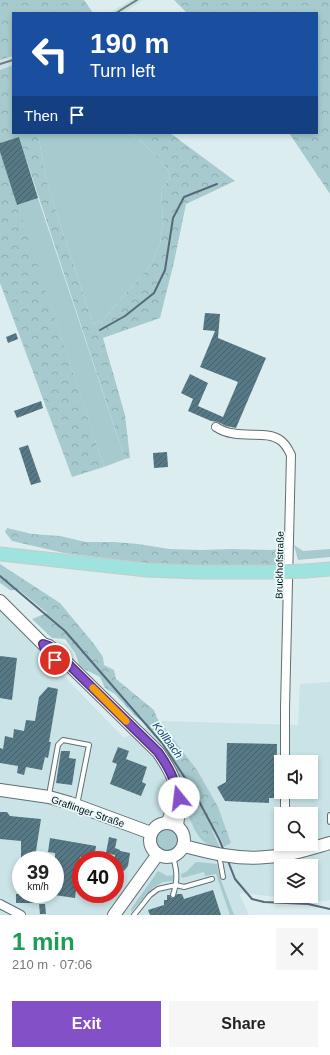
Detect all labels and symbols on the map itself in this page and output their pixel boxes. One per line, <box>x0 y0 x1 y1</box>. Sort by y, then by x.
street label: Bruckhofstraße <box>273 531 286 599</box>
pin <box>38 643 72 677</box>
water label: Kollbach <box>151 720 185 760</box>
position arrow <box>158 777 200 819</box>
street label: Graflinger Straße <box>50 794 126 829</box>
speed limit sign: 40 <box>72 851 124 903</box>

